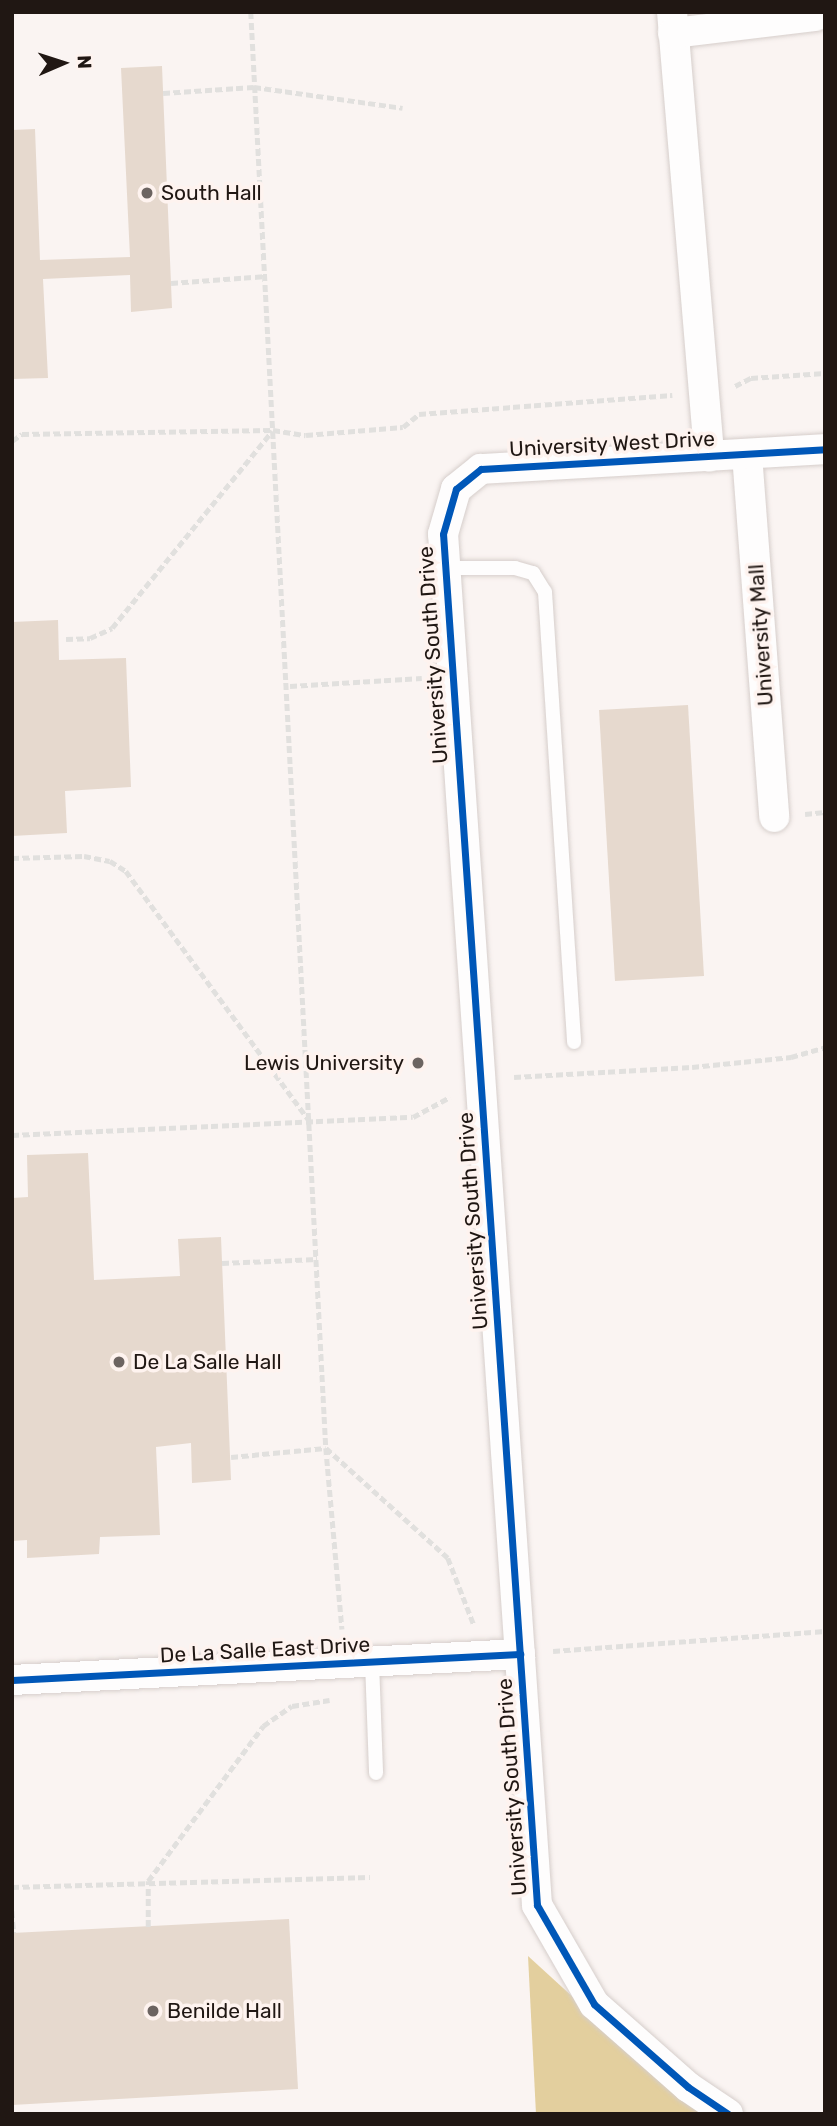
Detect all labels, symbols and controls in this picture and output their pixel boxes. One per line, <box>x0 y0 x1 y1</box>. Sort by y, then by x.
north arrow <box>28 28 98 98</box>
text: N <box>73 54 96 69</box>
place label: South Hall <box>161 180 262 206</box>
marker: South Hall <box>139 185 155 201</box>
street label: University West Drive <box>508 426 716 462</box>
street label: University South Drive <box>413 545 453 765</box>
street label: University Mall <box>743 563 779 707</box>
place label: Lewis University <box>244 1050 404 1076</box>
marker: Lewis University <box>410 1055 426 1071</box>
street label: University South Drive <box>453 1111 493 1331</box>
place label: De La Salle Hall <box>133 1349 281 1375</box>
marker: De La Salle Hall <box>111 1354 127 1370</box>
street label: De La Salle East Drive <box>159 1632 371 1668</box>
street label: University South Drive <box>492 1677 532 1897</box>
place label: Benilde Hall <box>167 1998 282 2024</box>
marker: Benilde Hall <box>145 2003 161 2019</box>

